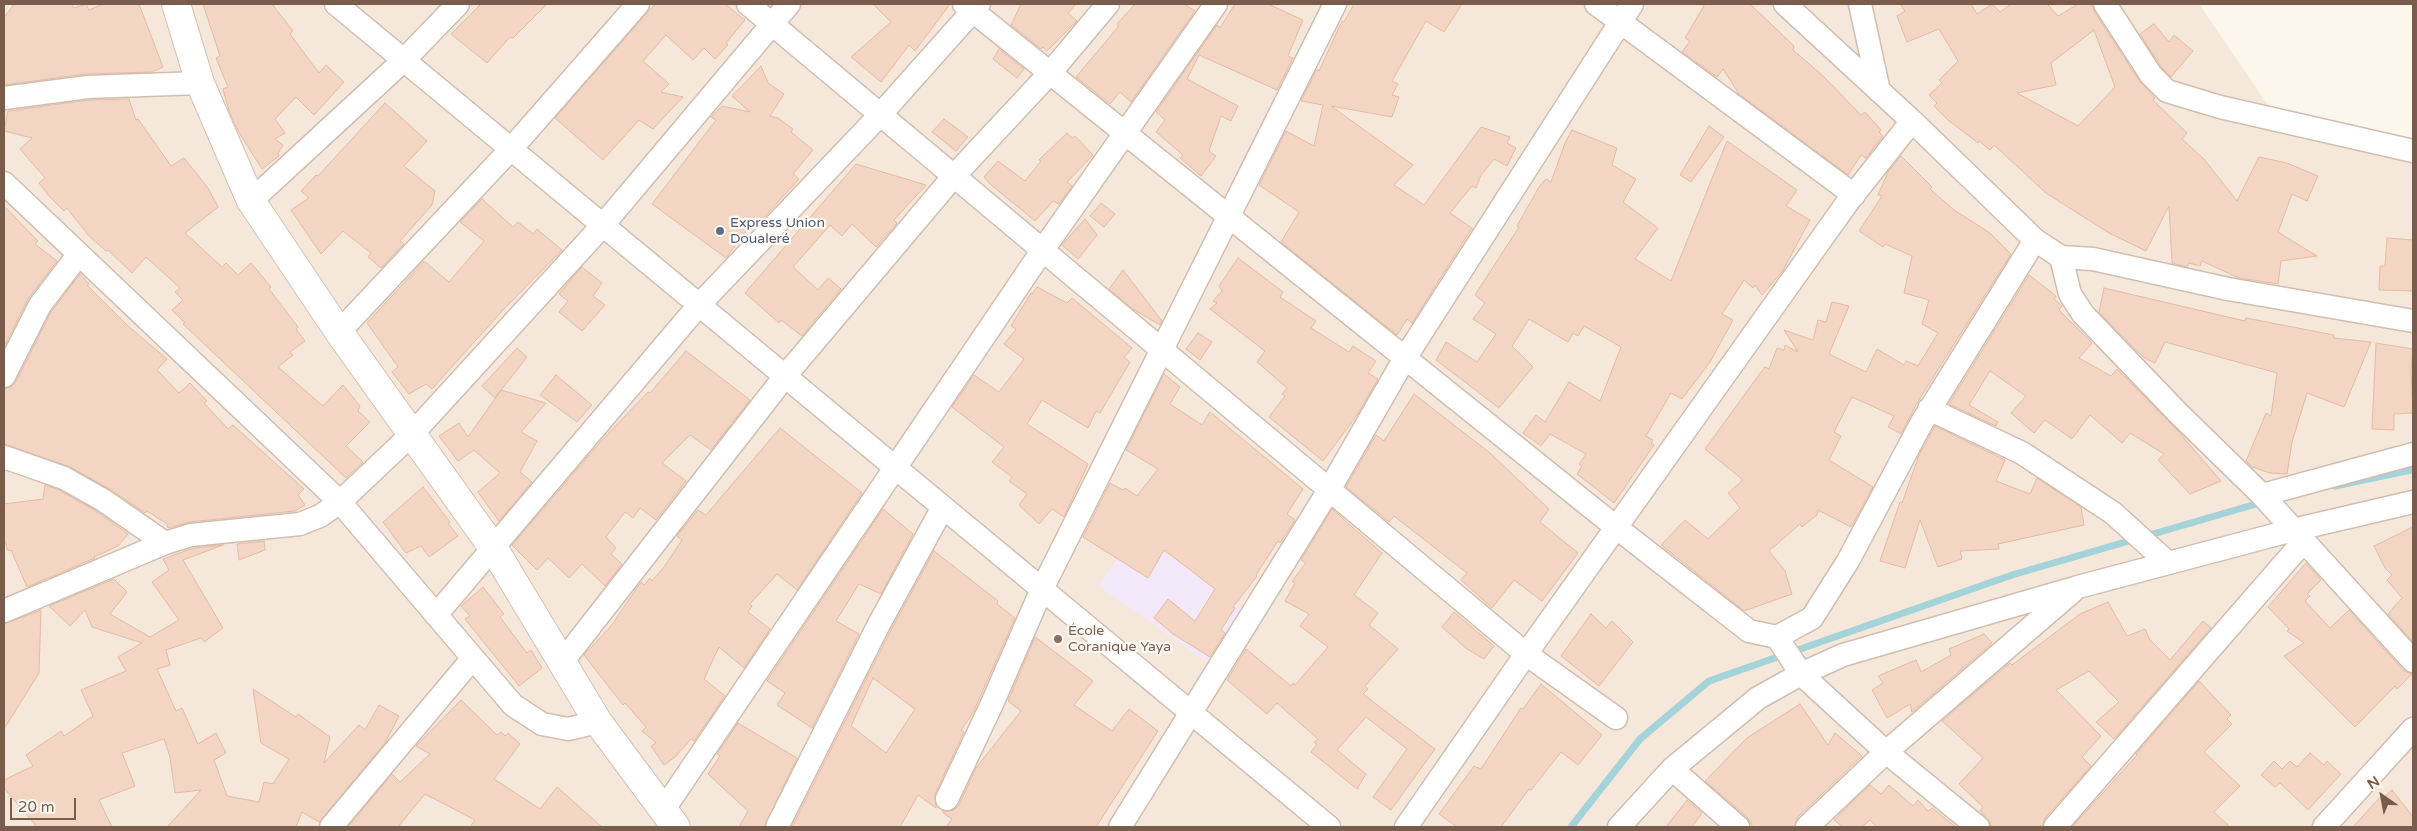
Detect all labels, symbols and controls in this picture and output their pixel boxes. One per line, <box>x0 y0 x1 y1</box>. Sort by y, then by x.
place label: Express Union Doualeré <box>730 215 825 248</box>
marker: Express Union Doualeré <box>714 225 726 237</box>
place label: École Coranique Yaya <box>1068 623 1171 656</box>
marker: École Coranique Yaya <box>1052 633 1064 645</box>
north arrow <box>2357 771 2407 821</box>
text: N <box>2364 773 2383 793</box>
scale bar <box>12 788 79 820</box>
text: 20 m <box>18 798 55 816</box>

